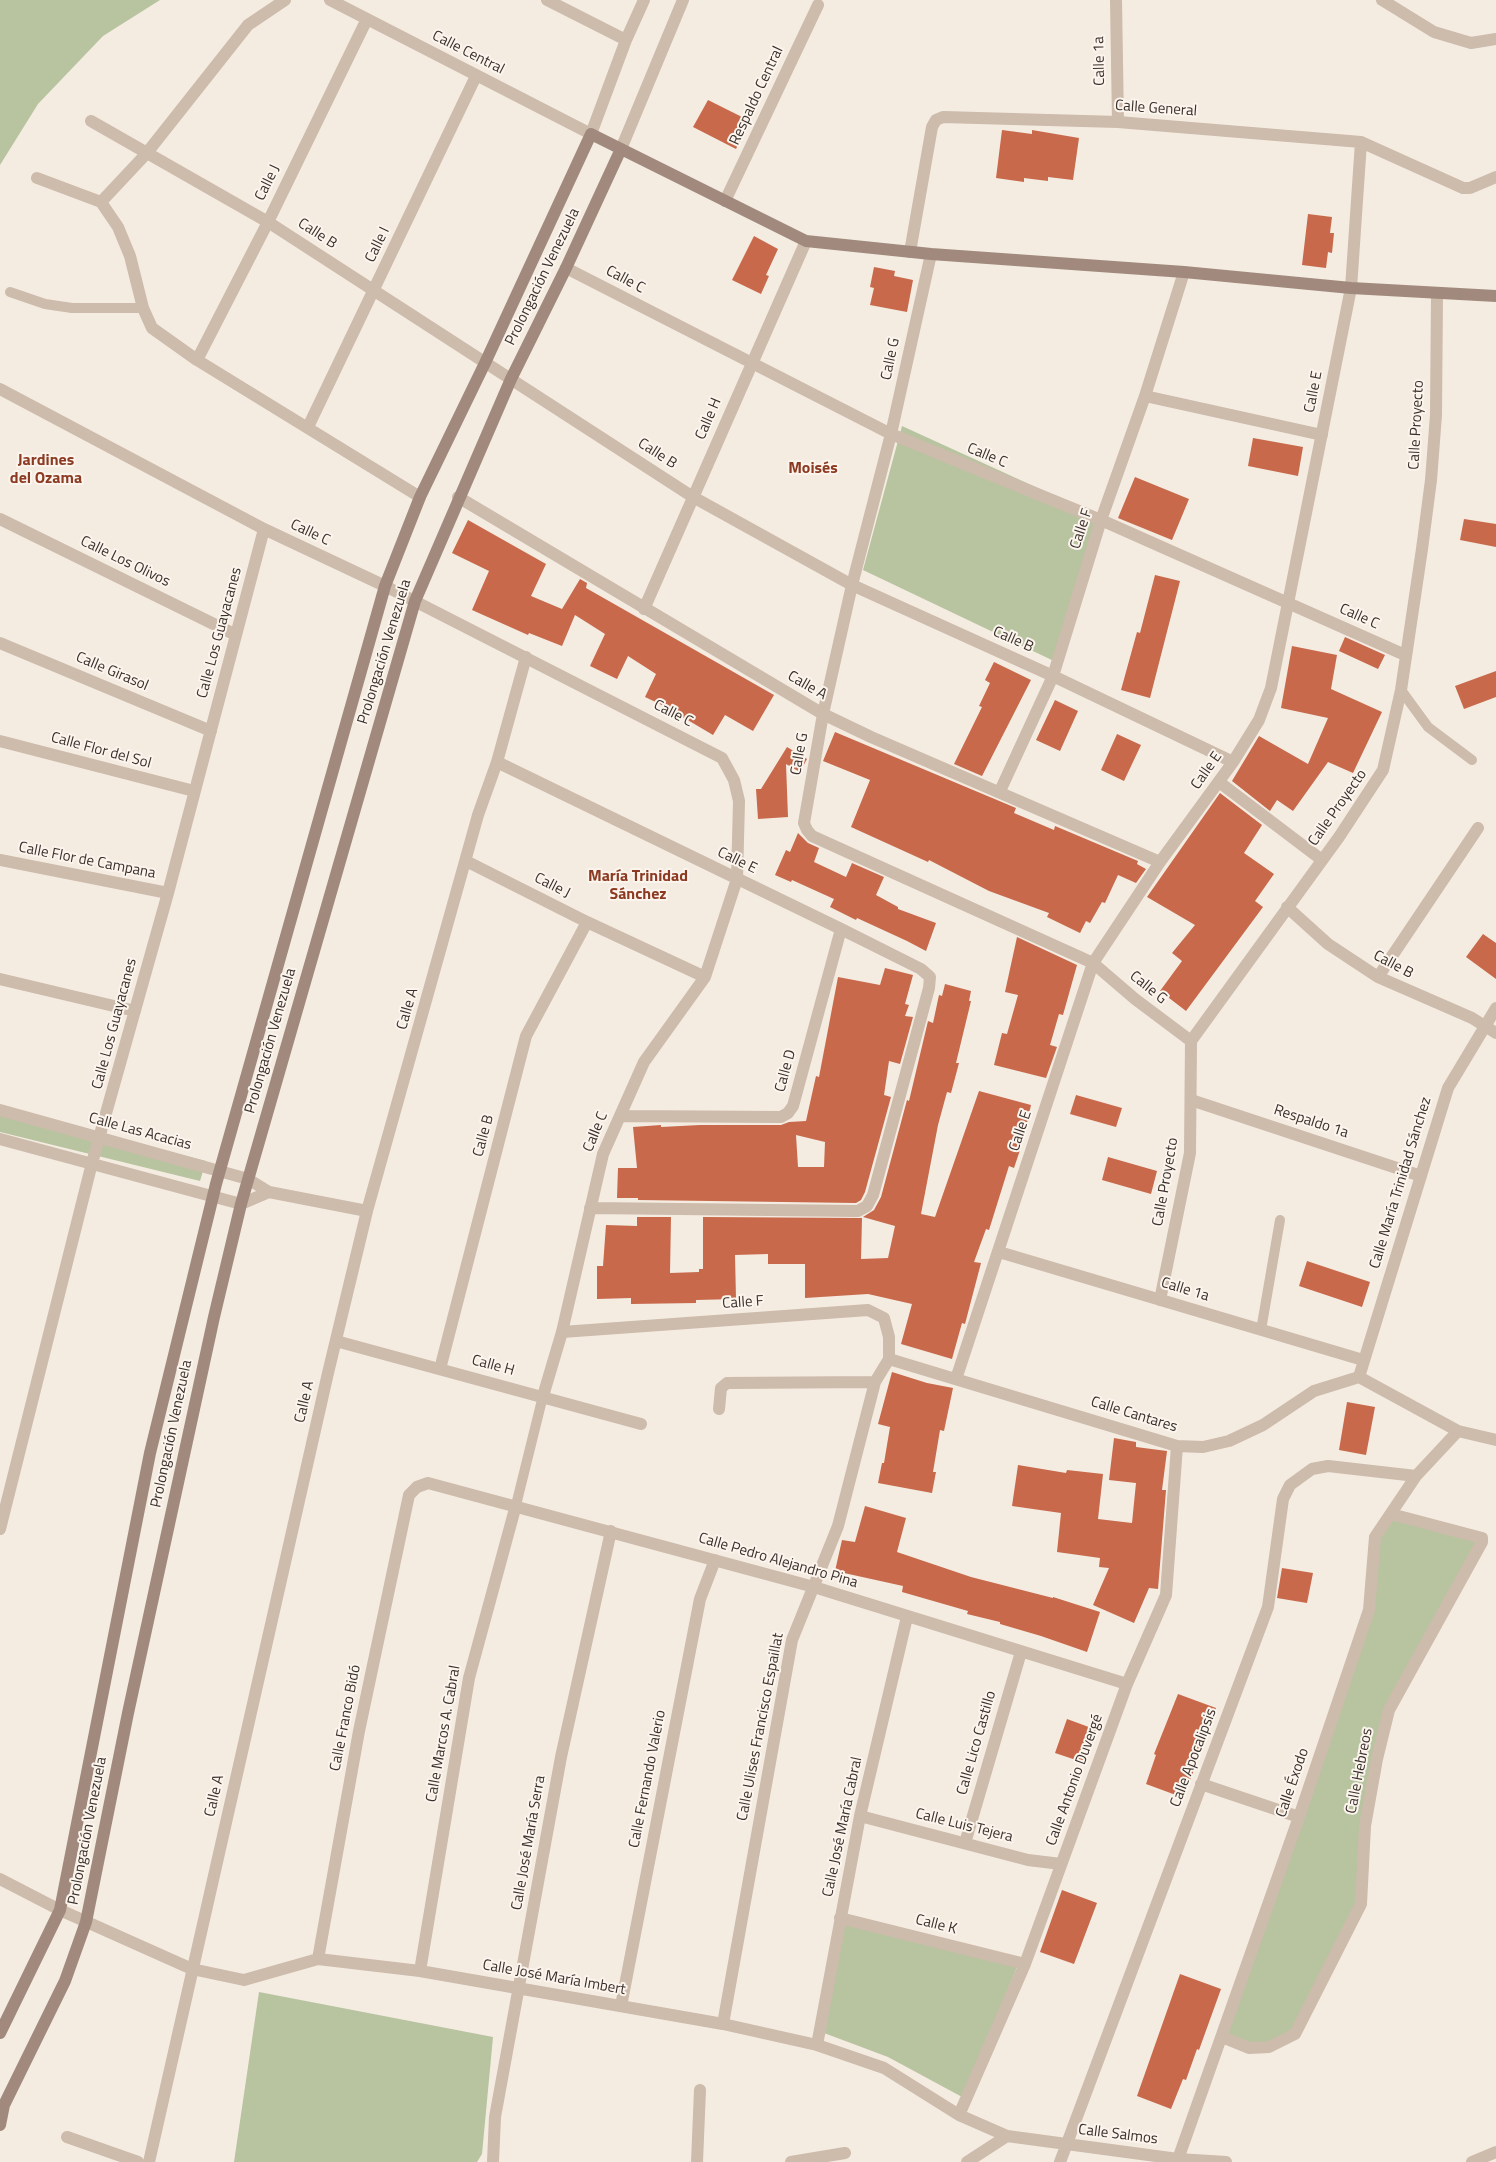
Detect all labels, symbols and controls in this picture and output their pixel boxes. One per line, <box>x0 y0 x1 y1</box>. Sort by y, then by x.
street label: Calle Central <box>429 27 507 79</box>
street label: Calle 1a <box>1091 36 1109 86</box>
street label: Respaldo Central <box>726 44 788 148</box>
street label: Calle General <box>1114 97 1198 121</box>
street label: Calle J <box>252 162 284 204</box>
street label: Prolongación Venezuela <box>502 205 584 349</box>
street label: Calle B <box>294 215 340 253</box>
street label: Calle I <box>362 224 394 266</box>
street label: Calle C <box>602 262 648 298</box>
street label: Calle G <box>878 336 904 382</box>
street label: Calle E <box>1301 370 1327 414</box>
street label: Calle Proyecto <box>1406 380 1428 470</box>
street label: Calle H <box>692 395 726 443</box>
street label: Calle B <box>634 435 680 473</box>
street label: Calle C <box>964 440 1010 472</box>
district label: Jardines del Ozama <box>10 451 82 489</box>
district label: Moisés <box>788 459 838 479</box>
street label: Calle F <box>1067 507 1097 551</box>
street label: Calle C <box>287 516 333 550</box>
street label: Calle Los Olivos <box>77 533 173 591</box>
street label: Calle Los Guayacanes <box>194 566 246 700</box>
street label: Prolongación Venezuela <box>354 577 416 727</box>
street label: Calle C <box>1336 600 1382 634</box>
street label: Calle B <box>990 623 1036 657</box>
street label: Calle Girasol <box>73 649 151 695</box>
street label: Calle A <box>784 668 830 704</box>
street label: Calle C <box>650 697 696 731</box>
street label: Calle Flor del Sol <box>49 729 153 773</box>
street label: Calle G <box>787 731 813 777</box>
street label: Calle E <box>1188 749 1226 793</box>
street label: Calle Proyecto <box>1305 766 1371 850</box>
street label: Calle Flor de Campana <box>17 839 157 883</box>
street label: Calle E <box>714 844 760 878</box>
district label: María Trinidad Sánchez <box>588 867 688 905</box>
street label: Calle J <box>531 869 573 903</box>
street label: Calle B <box>1370 947 1416 983</box>
street label: Calle Los Guayacanes <box>89 957 141 1091</box>
street label: Prolongación Venezuela <box>242 966 300 1116</box>
street label: Calle G <box>1126 968 1170 1008</box>
street label: Calle A <box>394 986 422 1032</box>
street label: Calle D <box>772 1048 800 1094</box>
street label: Calle María Trinidad Sánchez <box>1366 1095 1436 1271</box>
street label: Respaldo 1a <box>1271 1101 1351 1143</box>
street label: Calle E <box>1006 1108 1036 1154</box>
street label: Calle C <box>580 1109 612 1155</box>
street label: Calle Las Acacias <box>87 1110 193 1154</box>
street label: Calle B <box>470 1113 498 1159</box>
street label: Calle Proyecto <box>1149 1136 1183 1228</box>
street label: Calle 1a <box>1159 1274 1211 1306</box>
street label: Calle F <box>722 1293 764 1313</box>
street label: Calle H <box>470 1352 516 1380</box>
street label: Prolongación Venezuela <box>148 1359 196 1509</box>
street label: Calle A <box>291 1379 319 1425</box>
street label: Calle Cantares <box>1089 1393 1179 1437</box>
street label: Calle Pedro Alejandro Pina <box>696 1530 860 1592</box>
street label: Calle Ulises Francisco Espaillat <box>734 1631 788 1823</box>
street label: Calle Franco Bidó <box>327 1663 365 1773</box>
street label: Calle Marcos A. Cabral <box>423 1664 465 1804</box>
street label: Calle Lico Castillo <box>954 1689 1000 1797</box>
street label: Calle Apocalipsis <box>1167 1706 1221 1810</box>
street label: Calle Fernando Valerio <box>626 1709 670 1849</box>
street label: Calle Antonio Duvergé <box>1043 1712 1107 1848</box>
street label: Calle Hebreos <box>1343 1727 1377 1815</box>
street label: Calle Éxodo <box>1273 1746 1313 1820</box>
street label: Prolongación Venezuela <box>65 1755 111 1907</box>
street label: Calle José María Cabral <box>819 1755 867 1899</box>
street label: Calle A <box>201 1773 229 1819</box>
street label: Calle José María Serra <box>508 1774 550 1912</box>
street label: Calle Luis Tejera <box>913 1805 1015 1847</box>
street label: Calle K <box>913 1911 959 1939</box>
street label: Calle José María Imbert <box>481 1957 627 1999</box>
street label: Calle Salmos <box>1077 2121 1159 2149</box>

